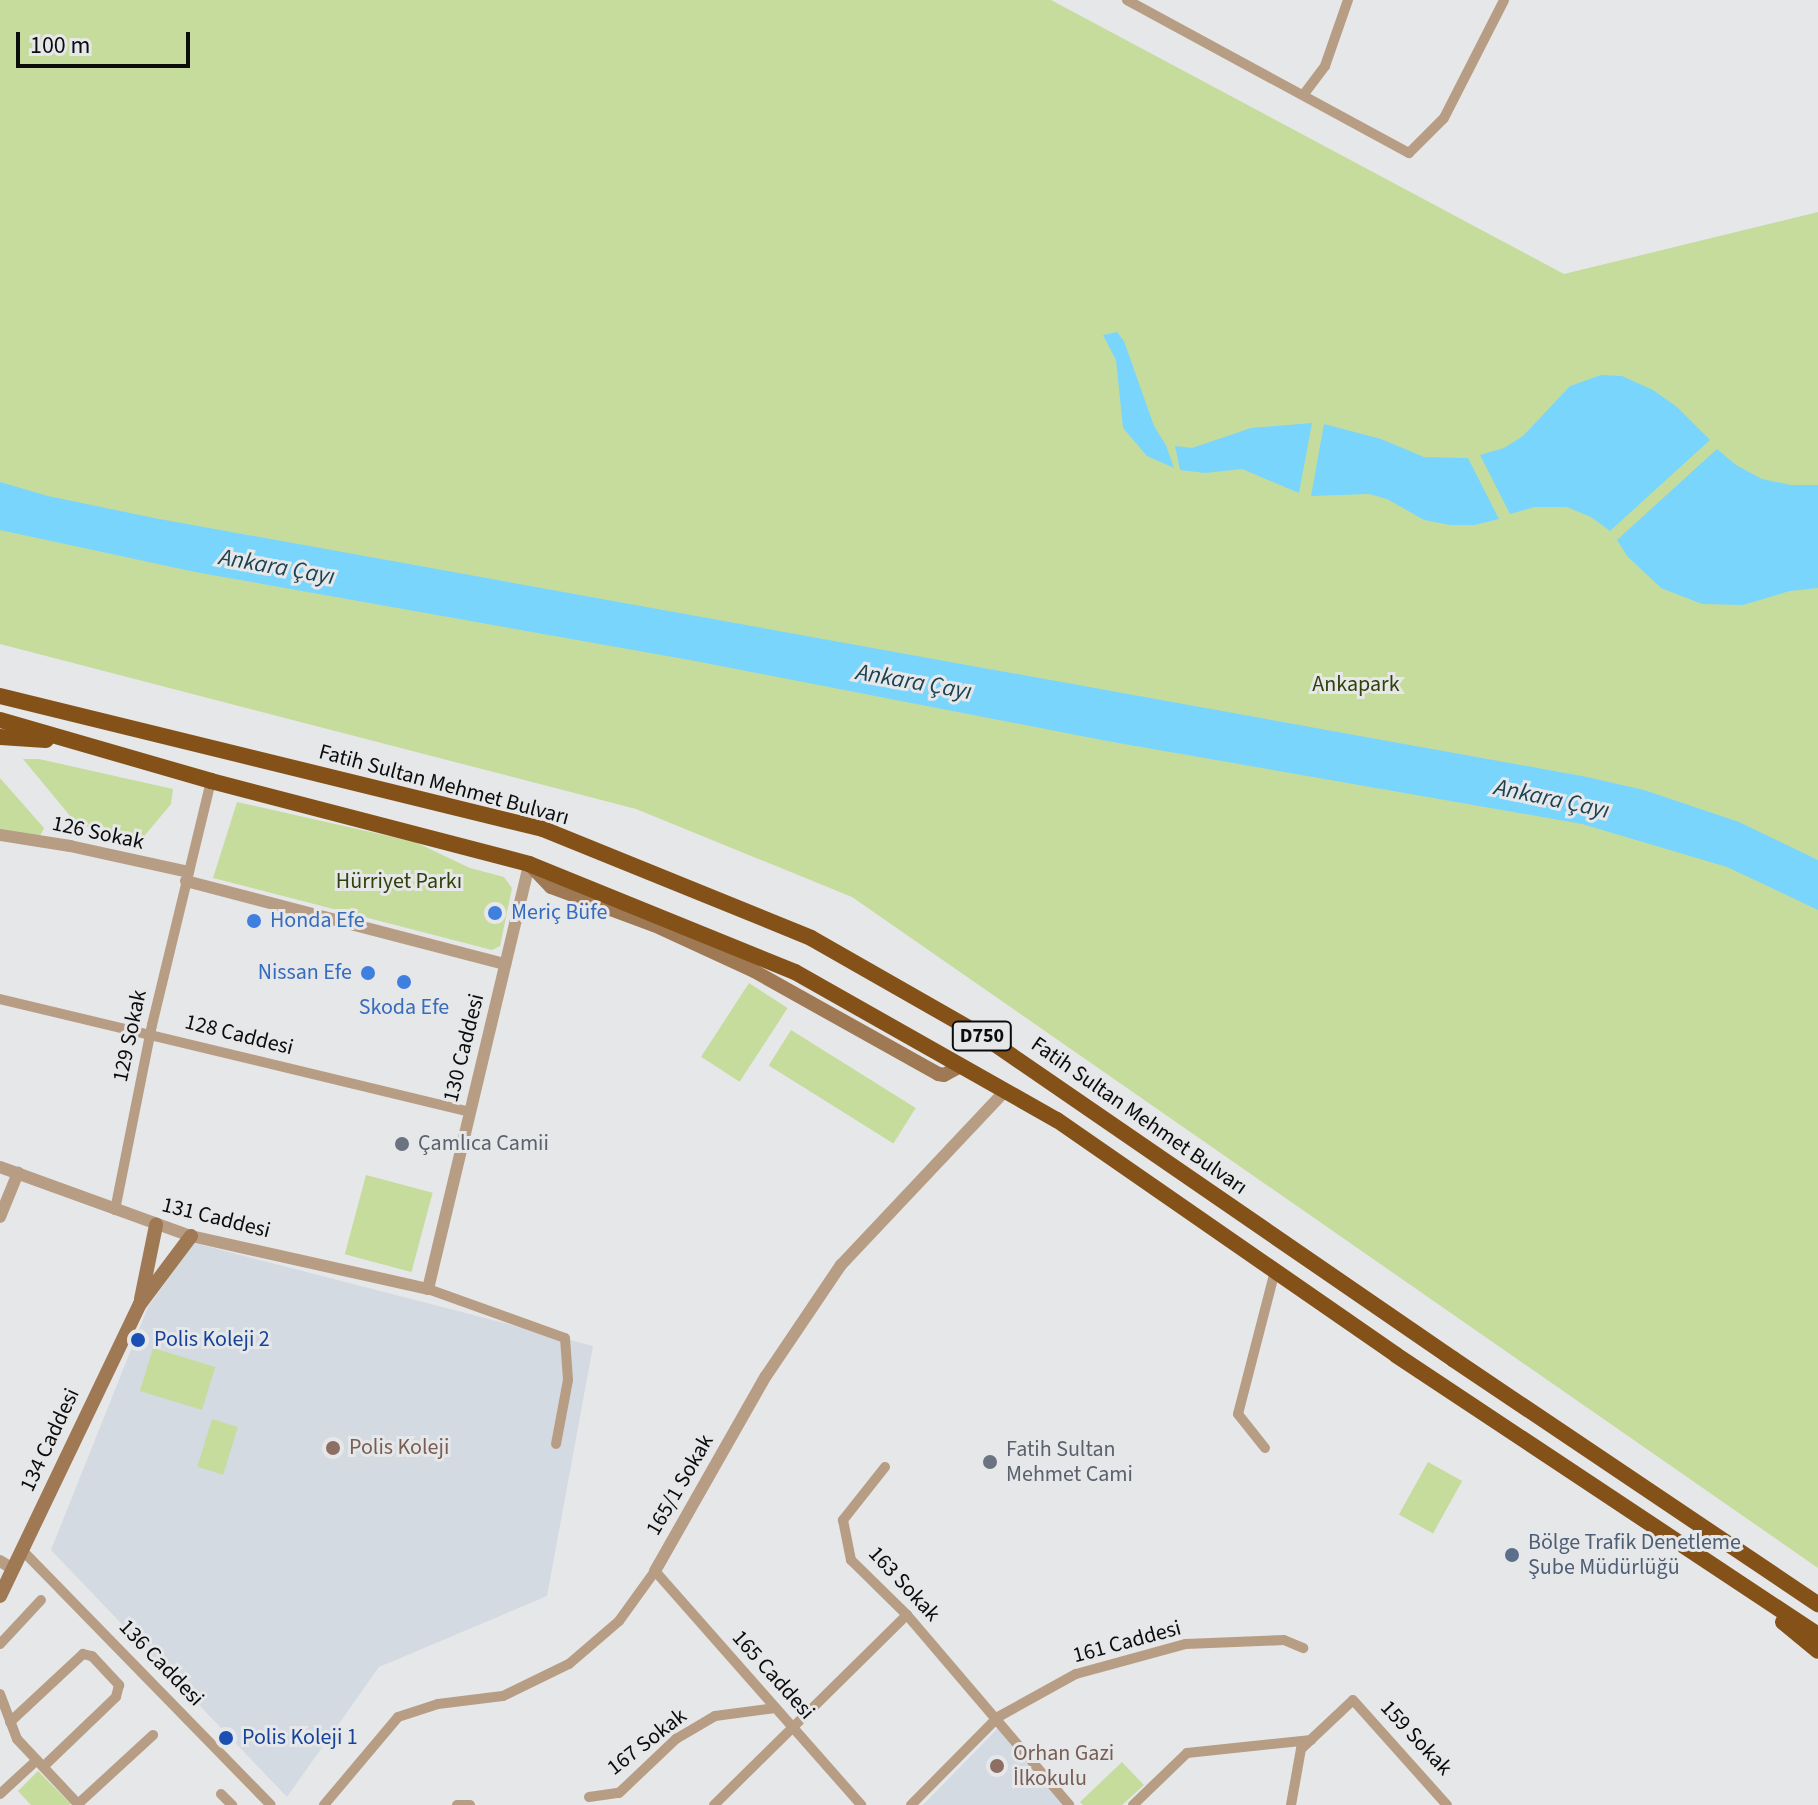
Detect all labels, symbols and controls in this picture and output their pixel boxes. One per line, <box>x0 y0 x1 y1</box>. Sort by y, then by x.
scale bar <box>20 16 194 66</box>
text: 100 m <box>30 28 90 63</box>
water label: Ankara Çayı <box>217 543 337 591</box>
water label: Ankara Çayı <box>854 658 974 706</box>
park label: Ankapark <box>1312 672 1400 698</box>
street label: Fatih Sultan Mehmet Bulvarı <box>316 739 572 831</box>
water label: Ankara Çayı <box>1492 773 1612 825</box>
street label: 126 Sokak <box>50 810 146 856</box>
park label: Hürriyet Parkı <box>336 869 462 895</box>
place label: Meriç Büfe <box>511 900 607 926</box>
marker: Meriç Büfe <box>486 904 504 922</box>
place label: Honda Efe <box>270 908 365 934</box>
marker: Honda Efe <box>245 912 263 930</box>
place label: Nissan Efe <box>258 960 352 986</box>
marker: Nissan Efe <box>359 964 377 982</box>
marker: Skoda Efe <box>395 973 413 991</box>
street label: 129 Sokak <box>107 988 153 1084</box>
street label: 130 Caddesi <box>438 991 490 1105</box>
place label: Skoda Efe <box>359 995 449 1021</box>
street label: 128 Caddesi <box>182 1009 296 1061</box>
road number: D750 <box>950 1020 1014 1052</box>
street label: Fatih Sultan Mehmet Bulvarı <box>1026 1031 1252 1201</box>
place label: Çamlıca Camii <box>418 1131 549 1157</box>
marker: Çamlıca Camii <box>393 1135 411 1153</box>
street label: 131 Caddesi <box>159 1192 273 1244</box>
place label: Polis Koleji 2 <box>154 1327 270 1353</box>
marker: Polis Koleji 2 <box>129 1331 147 1349</box>
street label: 134 Caddesi <box>15 1384 85 1496</box>
street label: 165/1 Sokak <box>641 1430 719 1540</box>
place label: Polis Koleji <box>349 1435 449 1461</box>
place label: Fatih Sultan Mehmet Cami <box>1006 1436 1133 1488</box>
marker: Polis Koleji <box>324 1439 342 1457</box>
marker: Fatih Sultan Mehmet Cami <box>981 1453 999 1471</box>
place label: Bölge Trafik Denetleme Şube Müdürlüğü <box>1528 1529 1741 1580</box>
street label: 163 Sokak <box>862 1541 946 1627</box>
marker: Bölge Trafik Denetleme Şube Müdürlüğü <box>1503 1546 1521 1564</box>
street label: 136 Caddesi <box>113 1614 209 1712</box>
street label: 161 Caddesi <box>1070 1615 1184 1669</box>
street label: 165 Caddesi <box>726 1625 820 1725</box>
street label: 159 Sokak <box>1374 1695 1458 1781</box>
street label: 167 Sokak <box>602 1703 692 1781</box>
place label: Polis Koleji 1 <box>242 1725 358 1751</box>
marker: Polis Koleji 1 <box>217 1729 235 1747</box>
place label: Orhan Gazi İlkokulu <box>1013 1740 1114 1792</box>
marker: Orhan Gazi İlkokulu <box>988 1757 1006 1775</box>

